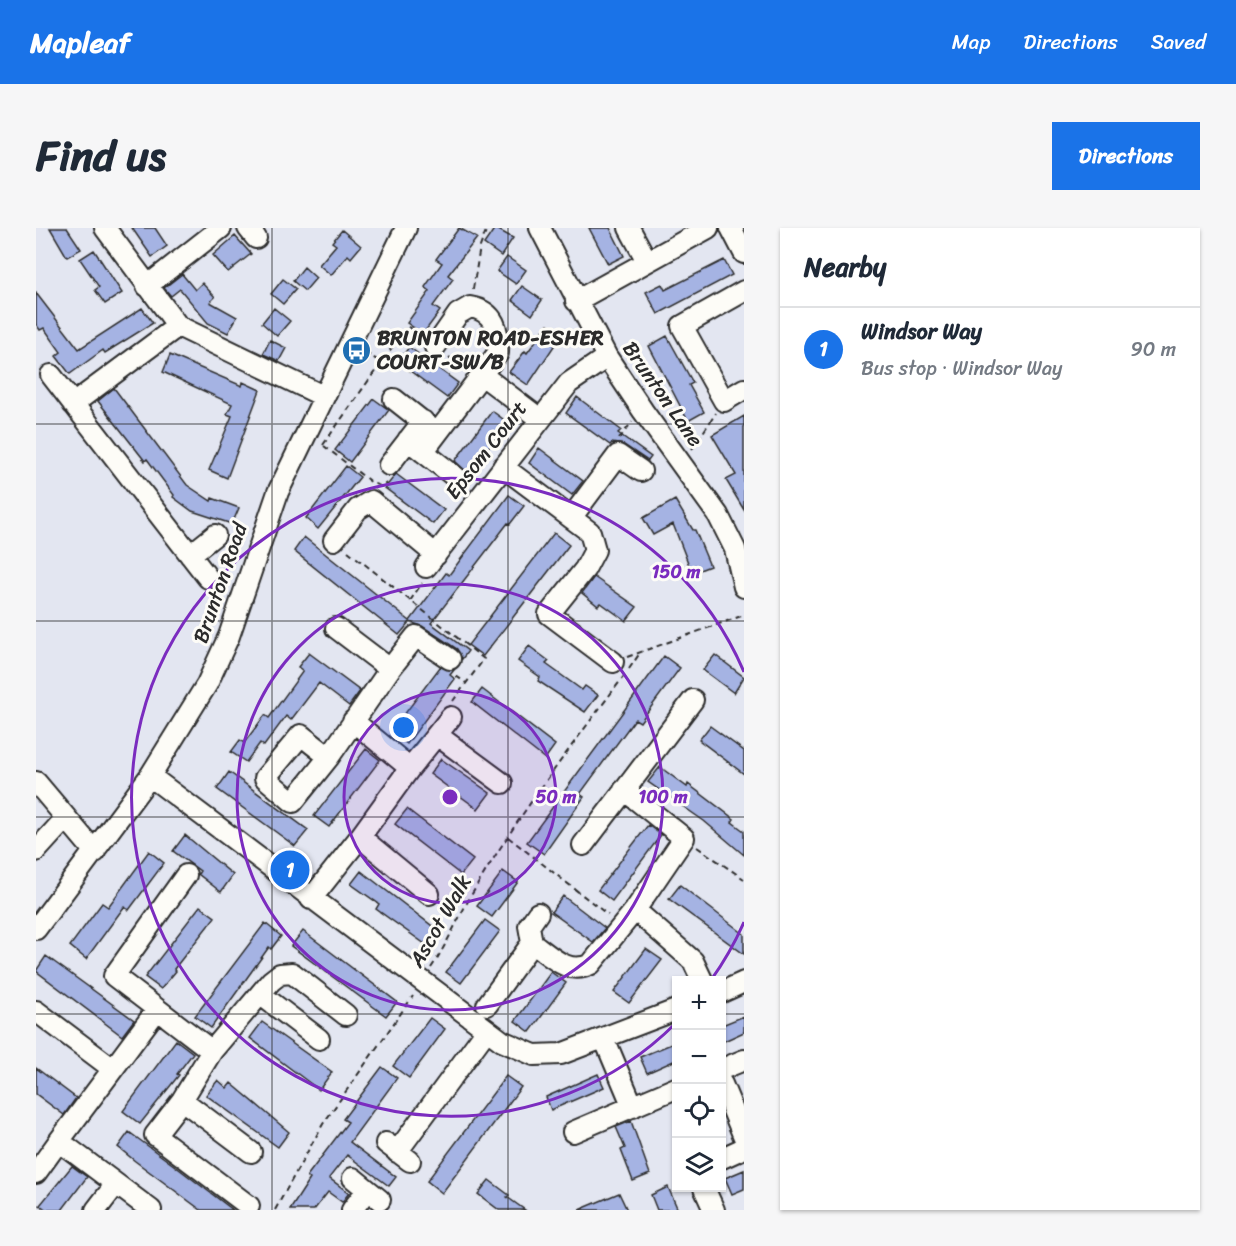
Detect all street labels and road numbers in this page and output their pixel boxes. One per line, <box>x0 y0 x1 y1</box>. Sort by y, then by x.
street label: Brunton Lane <box>612 333 714 455</box>
street label: Epsom Court <box>435 392 537 508</box>
street label: Brunton Road <box>182 516 259 648</box>
street label: Ascot Walk <box>397 867 482 976</box>

